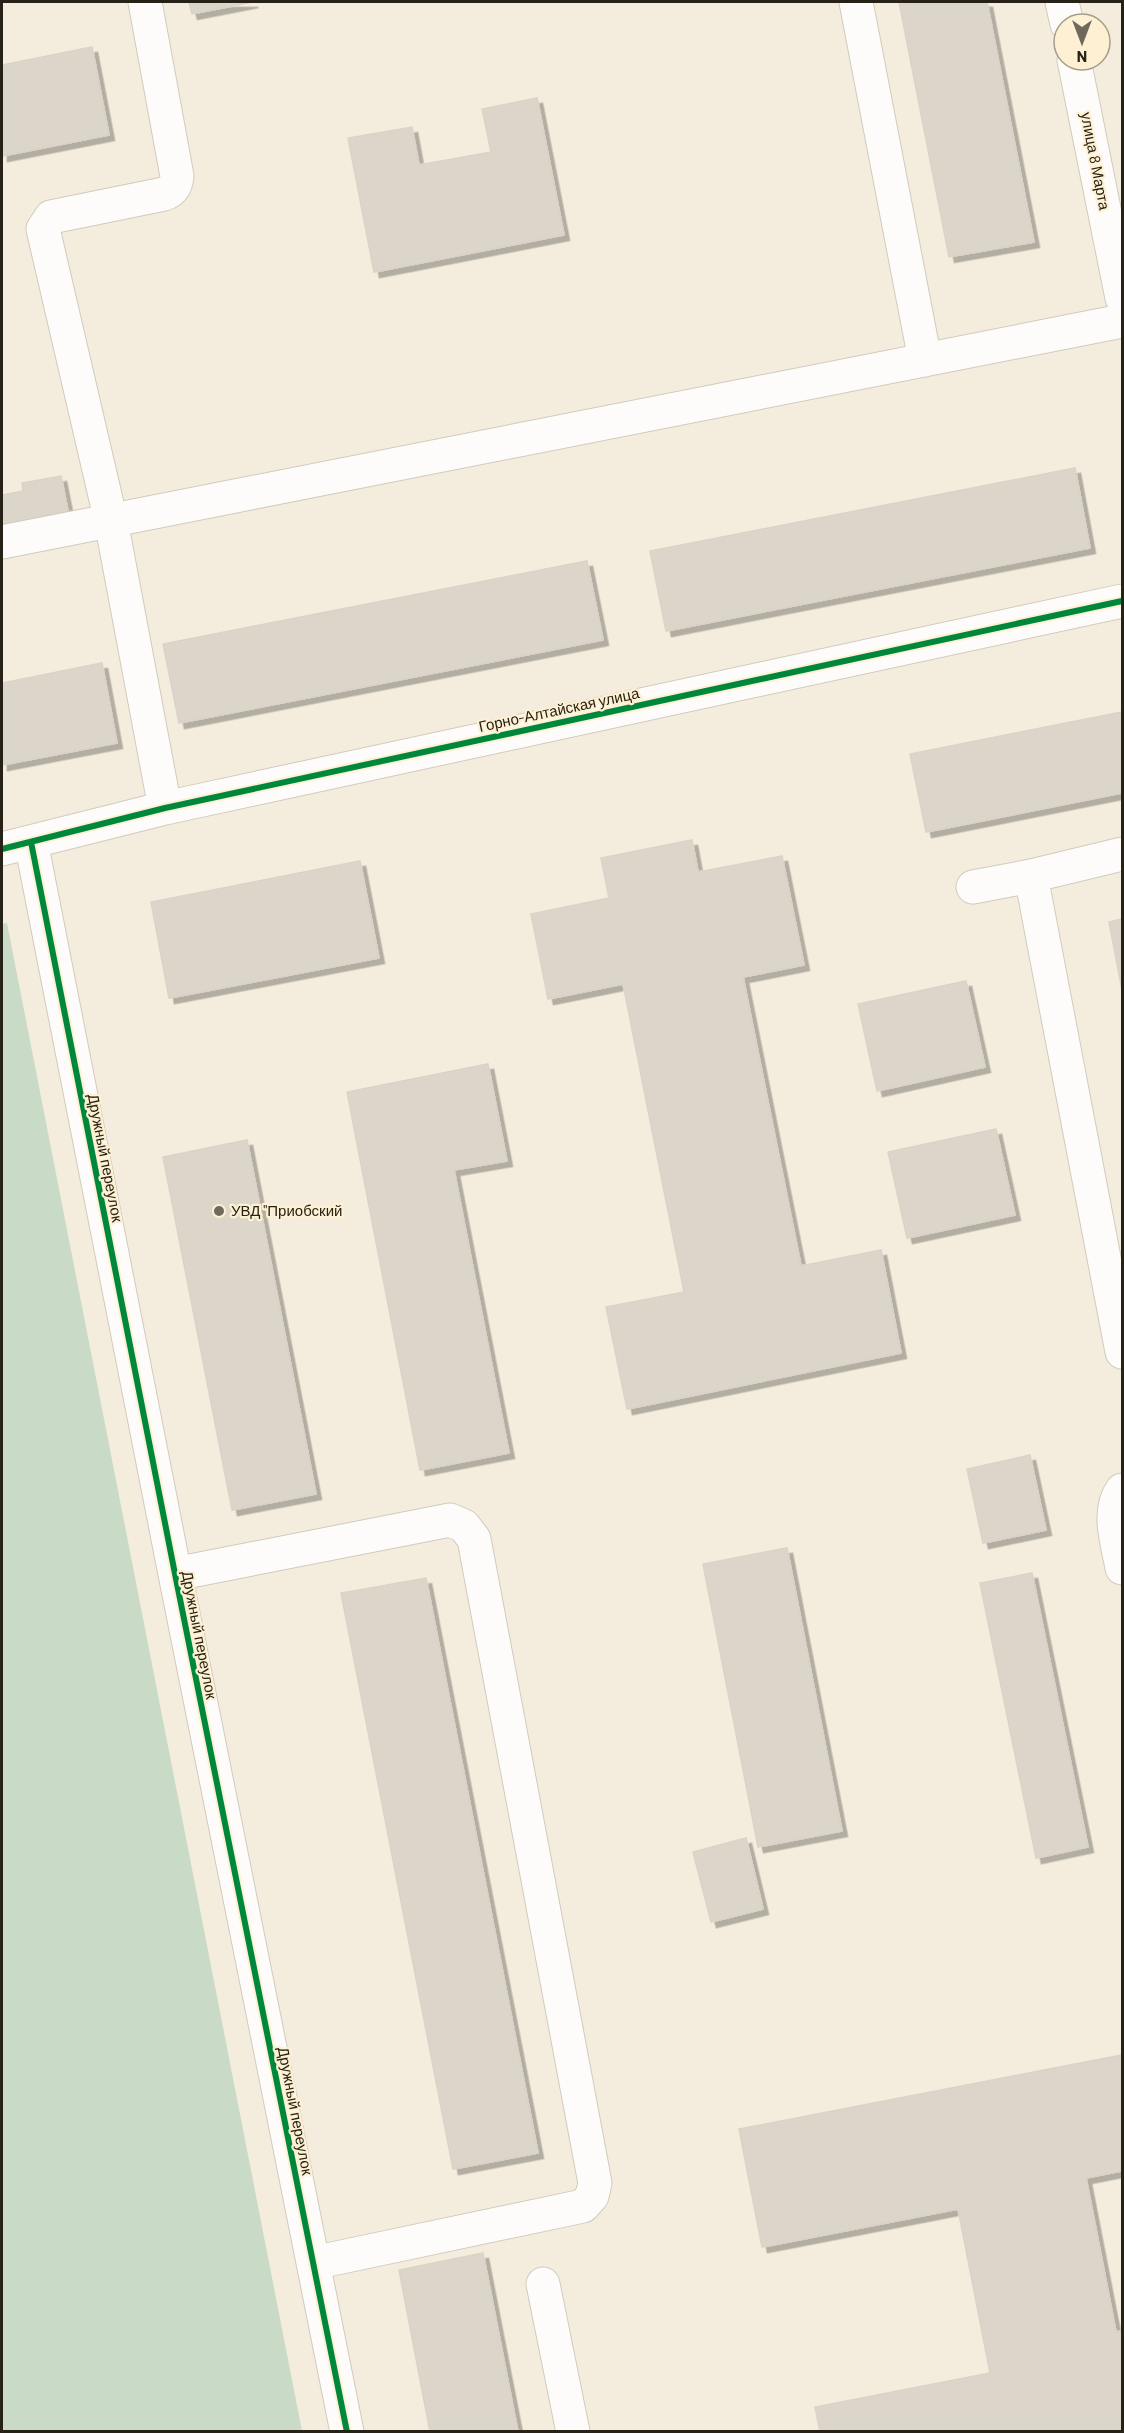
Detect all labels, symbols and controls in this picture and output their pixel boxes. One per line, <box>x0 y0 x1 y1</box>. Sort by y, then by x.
north arrow <box>1052 12 1112 72</box>
text: N <box>1077 48 1087 67</box>
street label: улица 8 Марта <box>1078 110 1114 212</box>
street label: Горно-Алтайская улица <box>477 683 641 735</box>
street label: Дружный переулок <box>85 1092 127 1224</box>
place label: УВД "Приобский <box>231 1201 342 1219</box>
marker: УВД "Приобский <box>212 1204 226 1218</box>
street label: Дружный переулок <box>179 1569 221 1701</box>
street label: Дружный переулок <box>275 2045 317 2177</box>

